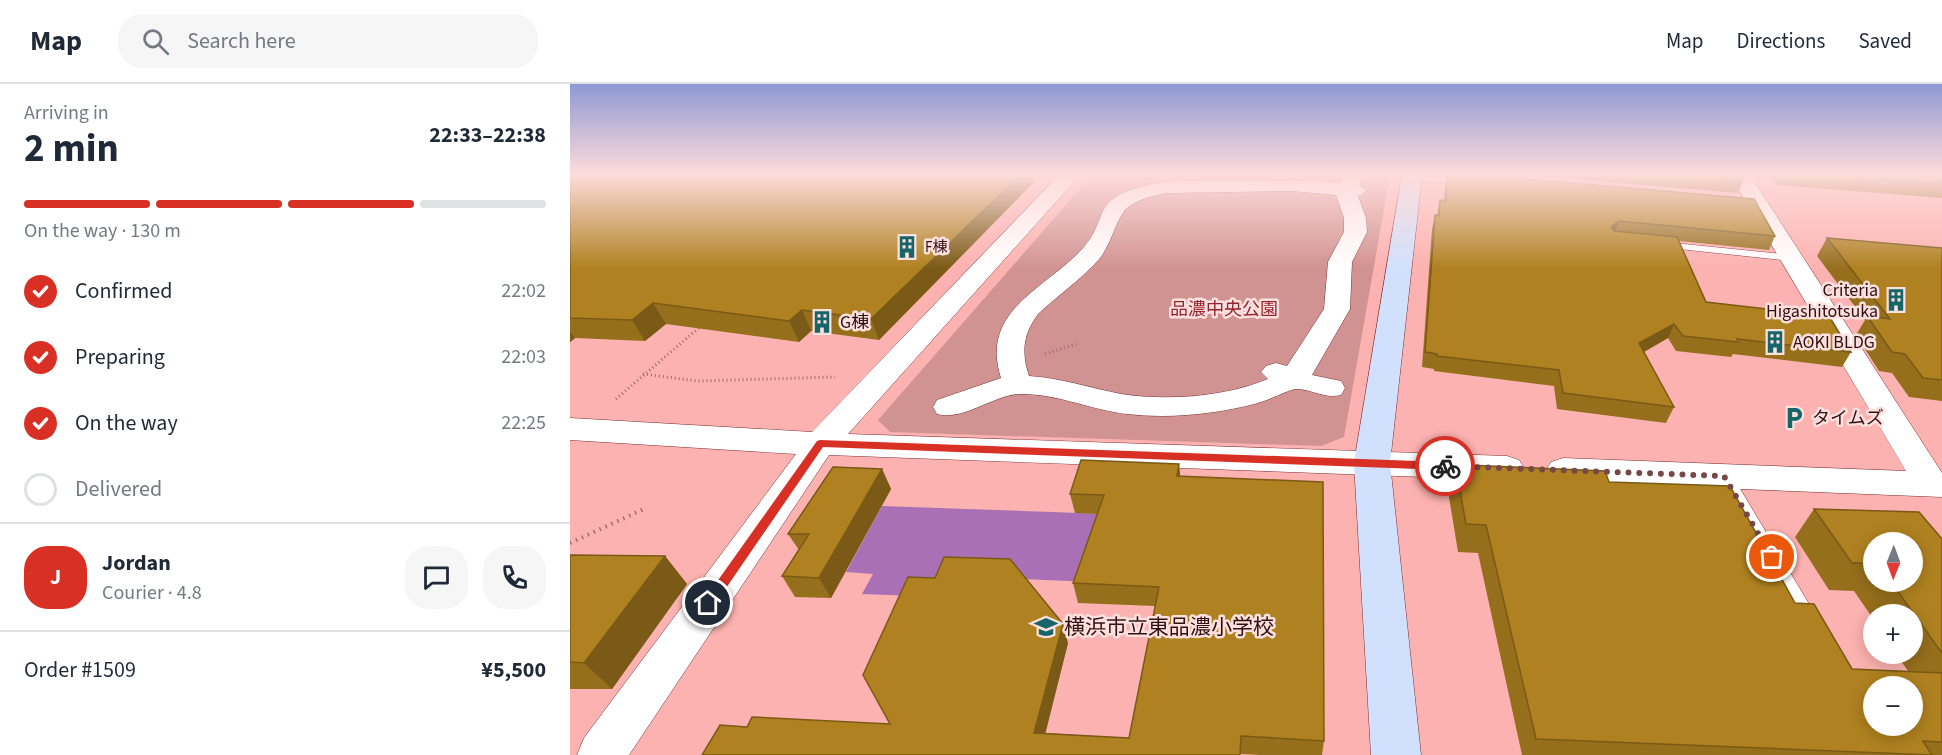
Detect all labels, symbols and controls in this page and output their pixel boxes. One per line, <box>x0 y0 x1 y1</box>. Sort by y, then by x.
search box <box>118 14 538 68</box>
text: Map <box>30 21 82 61</box>
icon: search <box>139 25 172 58</box>
text: Search here <box>187 25 296 57</box>
text: Map <box>1666 26 1704 56</box>
text: Directions <box>1737 26 1825 56</box>
text: Saved <box>1858 26 1912 56</box>
text: Arriving in <box>24 99 109 127</box>
text: 22:33–22:38 <box>429 119 546 151</box>
text: 2 min <box>24 121 119 177</box>
text: On the way · 130 m <box>24 217 181 245</box>
building icon: F棟 <box>894 234 920 260</box>
place label: F棟 <box>925 237 947 258</box>
icon: check <box>24 275 57 308</box>
text: Confirmed <box>75 275 172 307</box>
text: 22:02 <box>501 277 546 305</box>
place label: Criteria Higashitotsuka <box>1766 278 1878 324</box>
building icon: Criteria Higashitotsuka <box>1883 287 1909 313</box>
park label: 品濃中央公園 <box>1170 297 1278 322</box>
building icon: G棟 <box>809 309 835 335</box>
place label: G棟 <box>840 310 869 335</box>
building icon: AOKI BLDG <box>1762 329 1788 355</box>
place label: AOKI BLDG <box>1793 330 1875 355</box>
icon: check <box>24 341 57 374</box>
text: Preparing <box>75 341 165 373</box>
text: 22:03 <box>501 343 546 371</box>
parking icon: タイムズ <box>1781 405 1807 431</box>
place label: タイムズ <box>1812 406 1884 431</box>
icon: check <box>24 407 57 440</box>
text: On the way <box>75 407 178 439</box>
text: 22:25 <box>501 409 546 437</box>
courier <box>1415 436 1475 496</box>
icon: bike <box>1429 450 1462 483</box>
text: Delivered <box>75 473 162 505</box>
pin <box>1746 531 1797 582</box>
north arrow <box>1863 532 1923 592</box>
map controls <box>1863 532 1923 736</box>
icon: bag <box>1755 540 1788 573</box>
button: chat <box>405 546 468 609</box>
button: phone <box>483 546 546 609</box>
text: Jordan <box>102 547 171 579</box>
text: J <box>50 561 61 593</box>
pin <box>682 577 733 628</box>
text: Courier · 4.8 <box>102 579 202 607</box>
icon: home <box>691 586 724 619</box>
button: + <box>1863 604 1923 664</box>
place label: 横浜市立東品濃小学校 <box>1064 612 1274 642</box>
school or university icon: 横浜市立東品濃小学校 <box>1033 614 1059 640</box>
text: Order #1509 <box>24 654 136 686</box>
text: ¥5,500 <box>481 654 546 686</box>
button: − <box>1863 676 1923 736</box>

